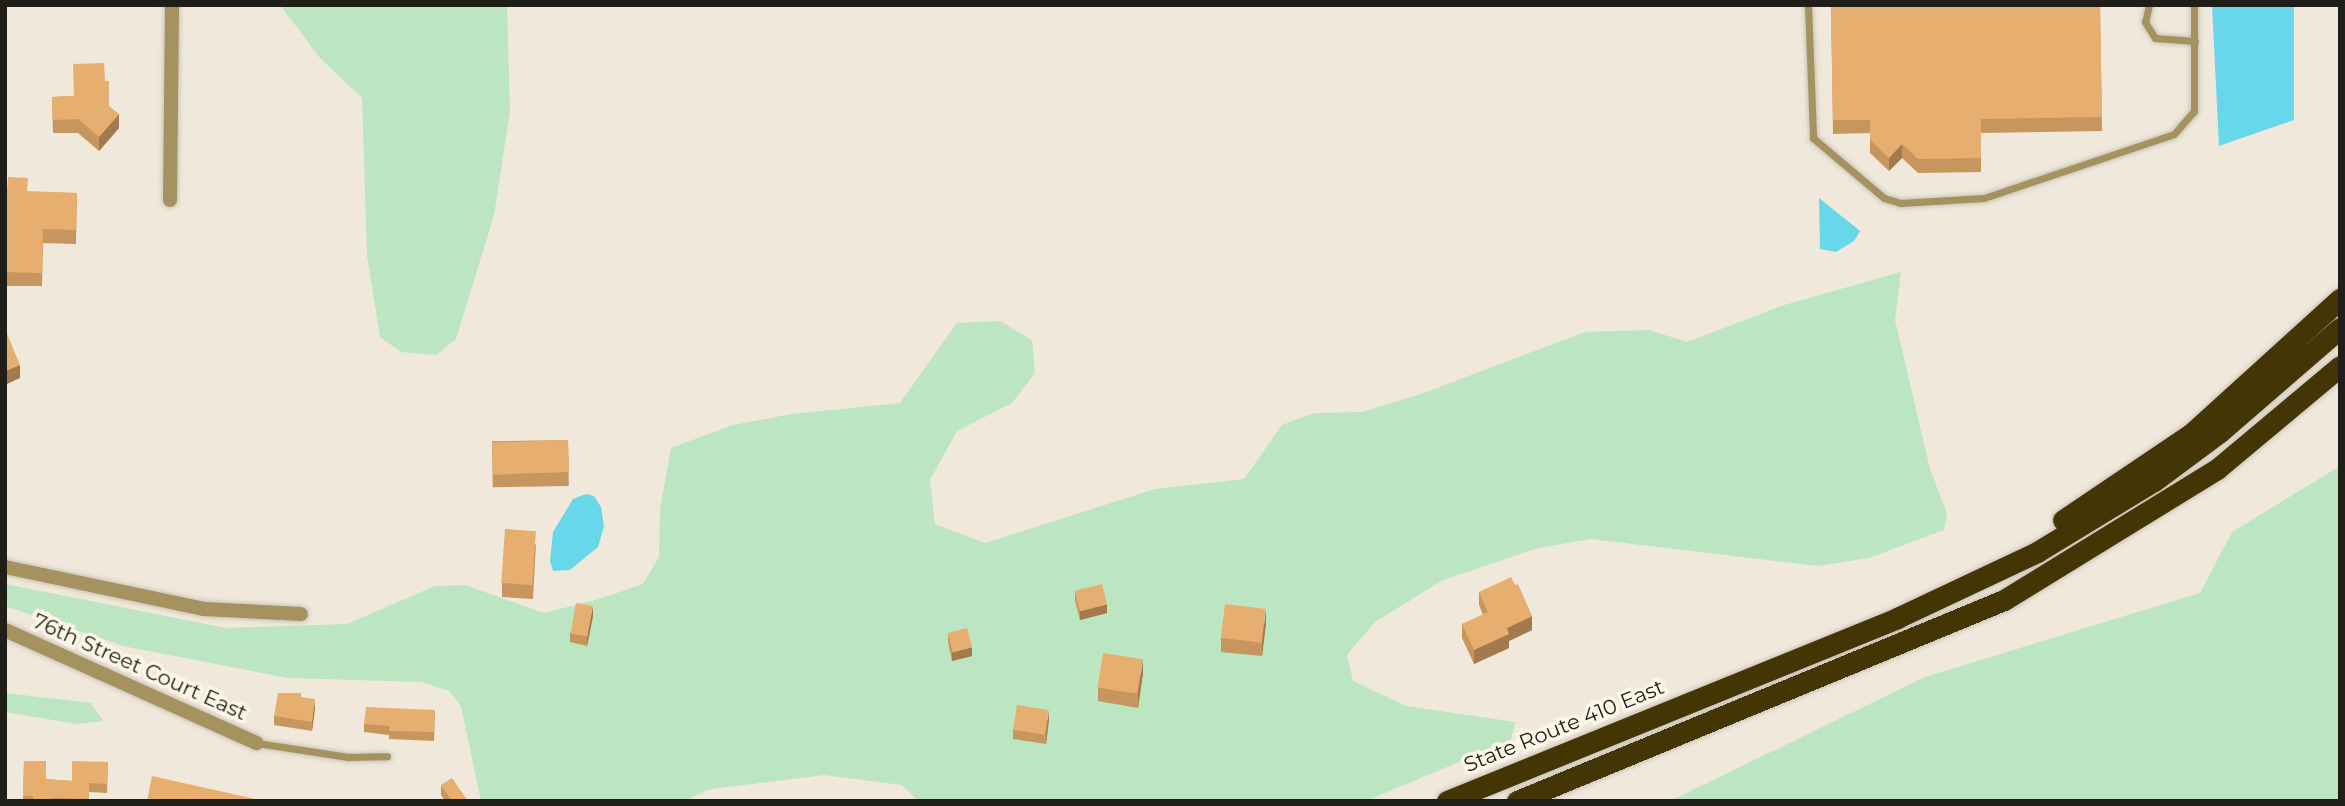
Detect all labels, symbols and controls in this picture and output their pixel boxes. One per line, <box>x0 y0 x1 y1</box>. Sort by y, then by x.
street label: 76th Street Court East <box>29 608 251 726</box>
street label: State Route 410 East <box>1460 674 1668 778</box>

